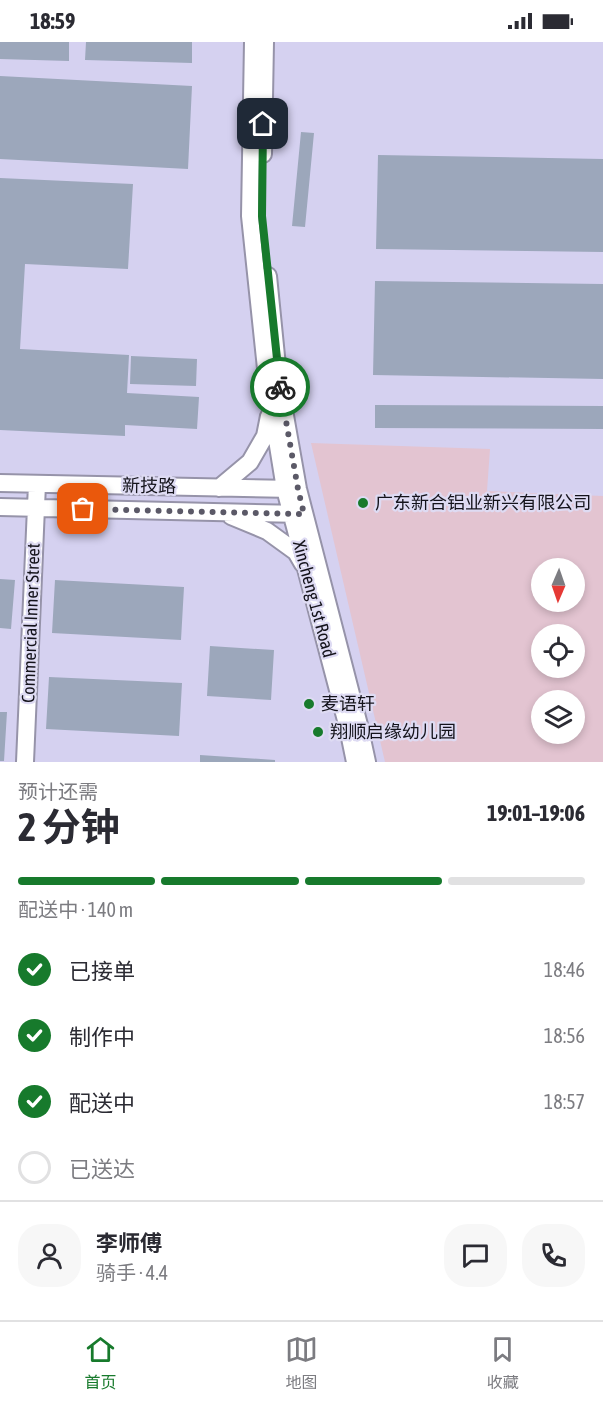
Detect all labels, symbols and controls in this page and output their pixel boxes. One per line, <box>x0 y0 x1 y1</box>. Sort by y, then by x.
text: 18:59 <box>30 8 75 34</box>
pin <box>237 98 288 149</box>
icon: home <box>246 107 279 140</box>
courier <box>250 357 310 417</box>
icon: bike <box>264 371 297 404</box>
street label: 新技路 <box>122 475 176 496</box>
pin <box>57 483 108 534</box>
icon: bag <box>66 492 99 525</box>
place label: 广东新合铝业新兴有限公司 <box>375 492 591 513</box>
marker: 广东新合铝业新兴有限公司 <box>356 496 370 510</box>
street label: Xincheng 1st Road <box>289 538 340 660</box>
street label: Commercial Inner Street <box>17 543 44 703</box>
north arrow <box>531 558 585 612</box>
map controls <box>531 558 585 744</box>
button: locate <box>531 624 585 678</box>
button: layers <box>531 690 585 744</box>
place label: 麦语轩 <box>321 693 375 714</box>
marker: 麦语轩 <box>302 697 316 711</box>
place label: 翔顺启缘幼儿园 <box>330 721 456 742</box>
marker: 翔顺启缘幼儿园 <box>311 725 325 739</box>
text: 预计还需 <box>18 780 98 803</box>
text: 19:01–19:06 <box>487 800 585 826</box>
text: 2 分钟 <box>18 805 120 849</box>
text: 配送中 · 140 m <box>18 898 133 921</box>
icon: check <box>18 953 51 986</box>
text: 已接单 <box>69 958 135 984</box>
text: 18:46 <box>544 958 585 981</box>
icon: check <box>18 1019 51 1052</box>
text: 制作中 <box>69 1024 135 1050</box>
text: 18:56 <box>544 1024 585 1047</box>
icon: check <box>18 1085 51 1118</box>
text: 配送中 <box>69 1090 135 1116</box>
text: 18:57 <box>544 1090 585 1113</box>
text: 已送达 <box>69 1156 135 1182</box>
button: person <box>18 1224 81 1287</box>
button: chat <box>444 1224 507 1287</box>
button: phone <box>522 1224 585 1287</box>
text: 李师傅 <box>96 1230 162 1256</box>
text: 骑手 · 4.4 <box>96 1261 168 1284</box>
tab: 首页 <box>84 1333 117 1393</box>
tab: 地图 <box>285 1333 318 1393</box>
tab: 收藏 <box>486 1333 519 1393</box>

